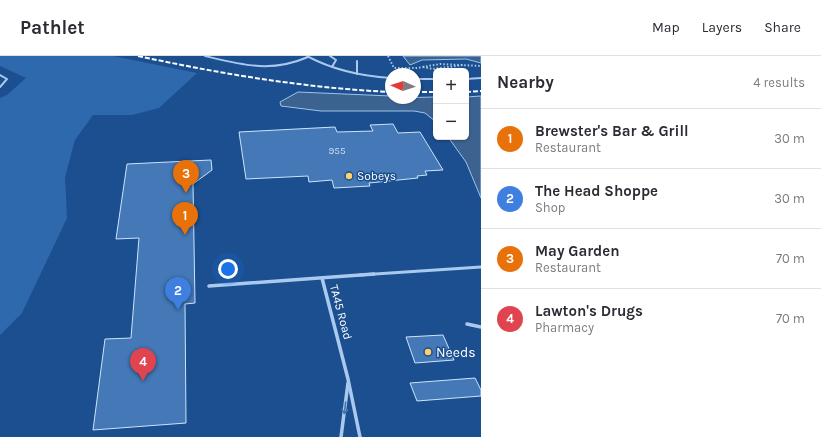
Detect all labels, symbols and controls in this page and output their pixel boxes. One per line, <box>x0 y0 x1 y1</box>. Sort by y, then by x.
text: Pathlet <box>20 17 85 39</box>
text: Map <box>652 19 680 36</box>
text: Layers <box>702 19 742 36</box>
text: Share <box>764 19 801 36</box>
north arrow <box>385 68 421 104</box>
map controls <box>433 68 469 140</box>
button: + <box>433 68 469 104</box>
text: Nearby <box>497 72 554 92</box>
text: 4 results <box>753 75 805 90</box>
button: − <box>433 104 469 140</box>
text: Brewster's Bar & Grill <box>535 122 689 140</box>
text: 1 <box>508 131 512 146</box>
text: 30 m <box>774 131 805 146</box>
text: Restaurant <box>535 140 601 155</box>
house number: 955 <box>328 145 346 157</box>
pin: 3 <box>173 160 199 193</box>
place label: Sobeys <box>357 169 396 183</box>
marker: Sobeys <box>344 171 354 181</box>
text: The Head Shoppe <box>535 182 658 200</box>
text: 2 <box>506 191 514 206</box>
text: 30 m <box>774 191 805 206</box>
text: Shop <box>535 200 565 215</box>
pin: 1 <box>172 202 198 235</box>
text: May Garden <box>535 242 620 260</box>
text: 3 <box>506 251 514 266</box>
text: 70 m <box>776 251 805 266</box>
your location <box>218 259 238 279</box>
text: Restaurant <box>535 260 601 275</box>
pin: 2 <box>165 277 191 310</box>
street label: TA45 Road <box>327 283 355 341</box>
text: Lawton's Drugs <box>535 302 643 320</box>
text: 4 <box>506 311 514 326</box>
text: 70 m <box>776 311 805 326</box>
text: Pharmacy <box>535 320 594 335</box>
place label: Needs <box>436 344 476 361</box>
marker: Needs <box>423 347 433 357</box>
pin: 4 <box>130 348 156 381</box>
one-way arrow <box>342 401 349 414</box>

